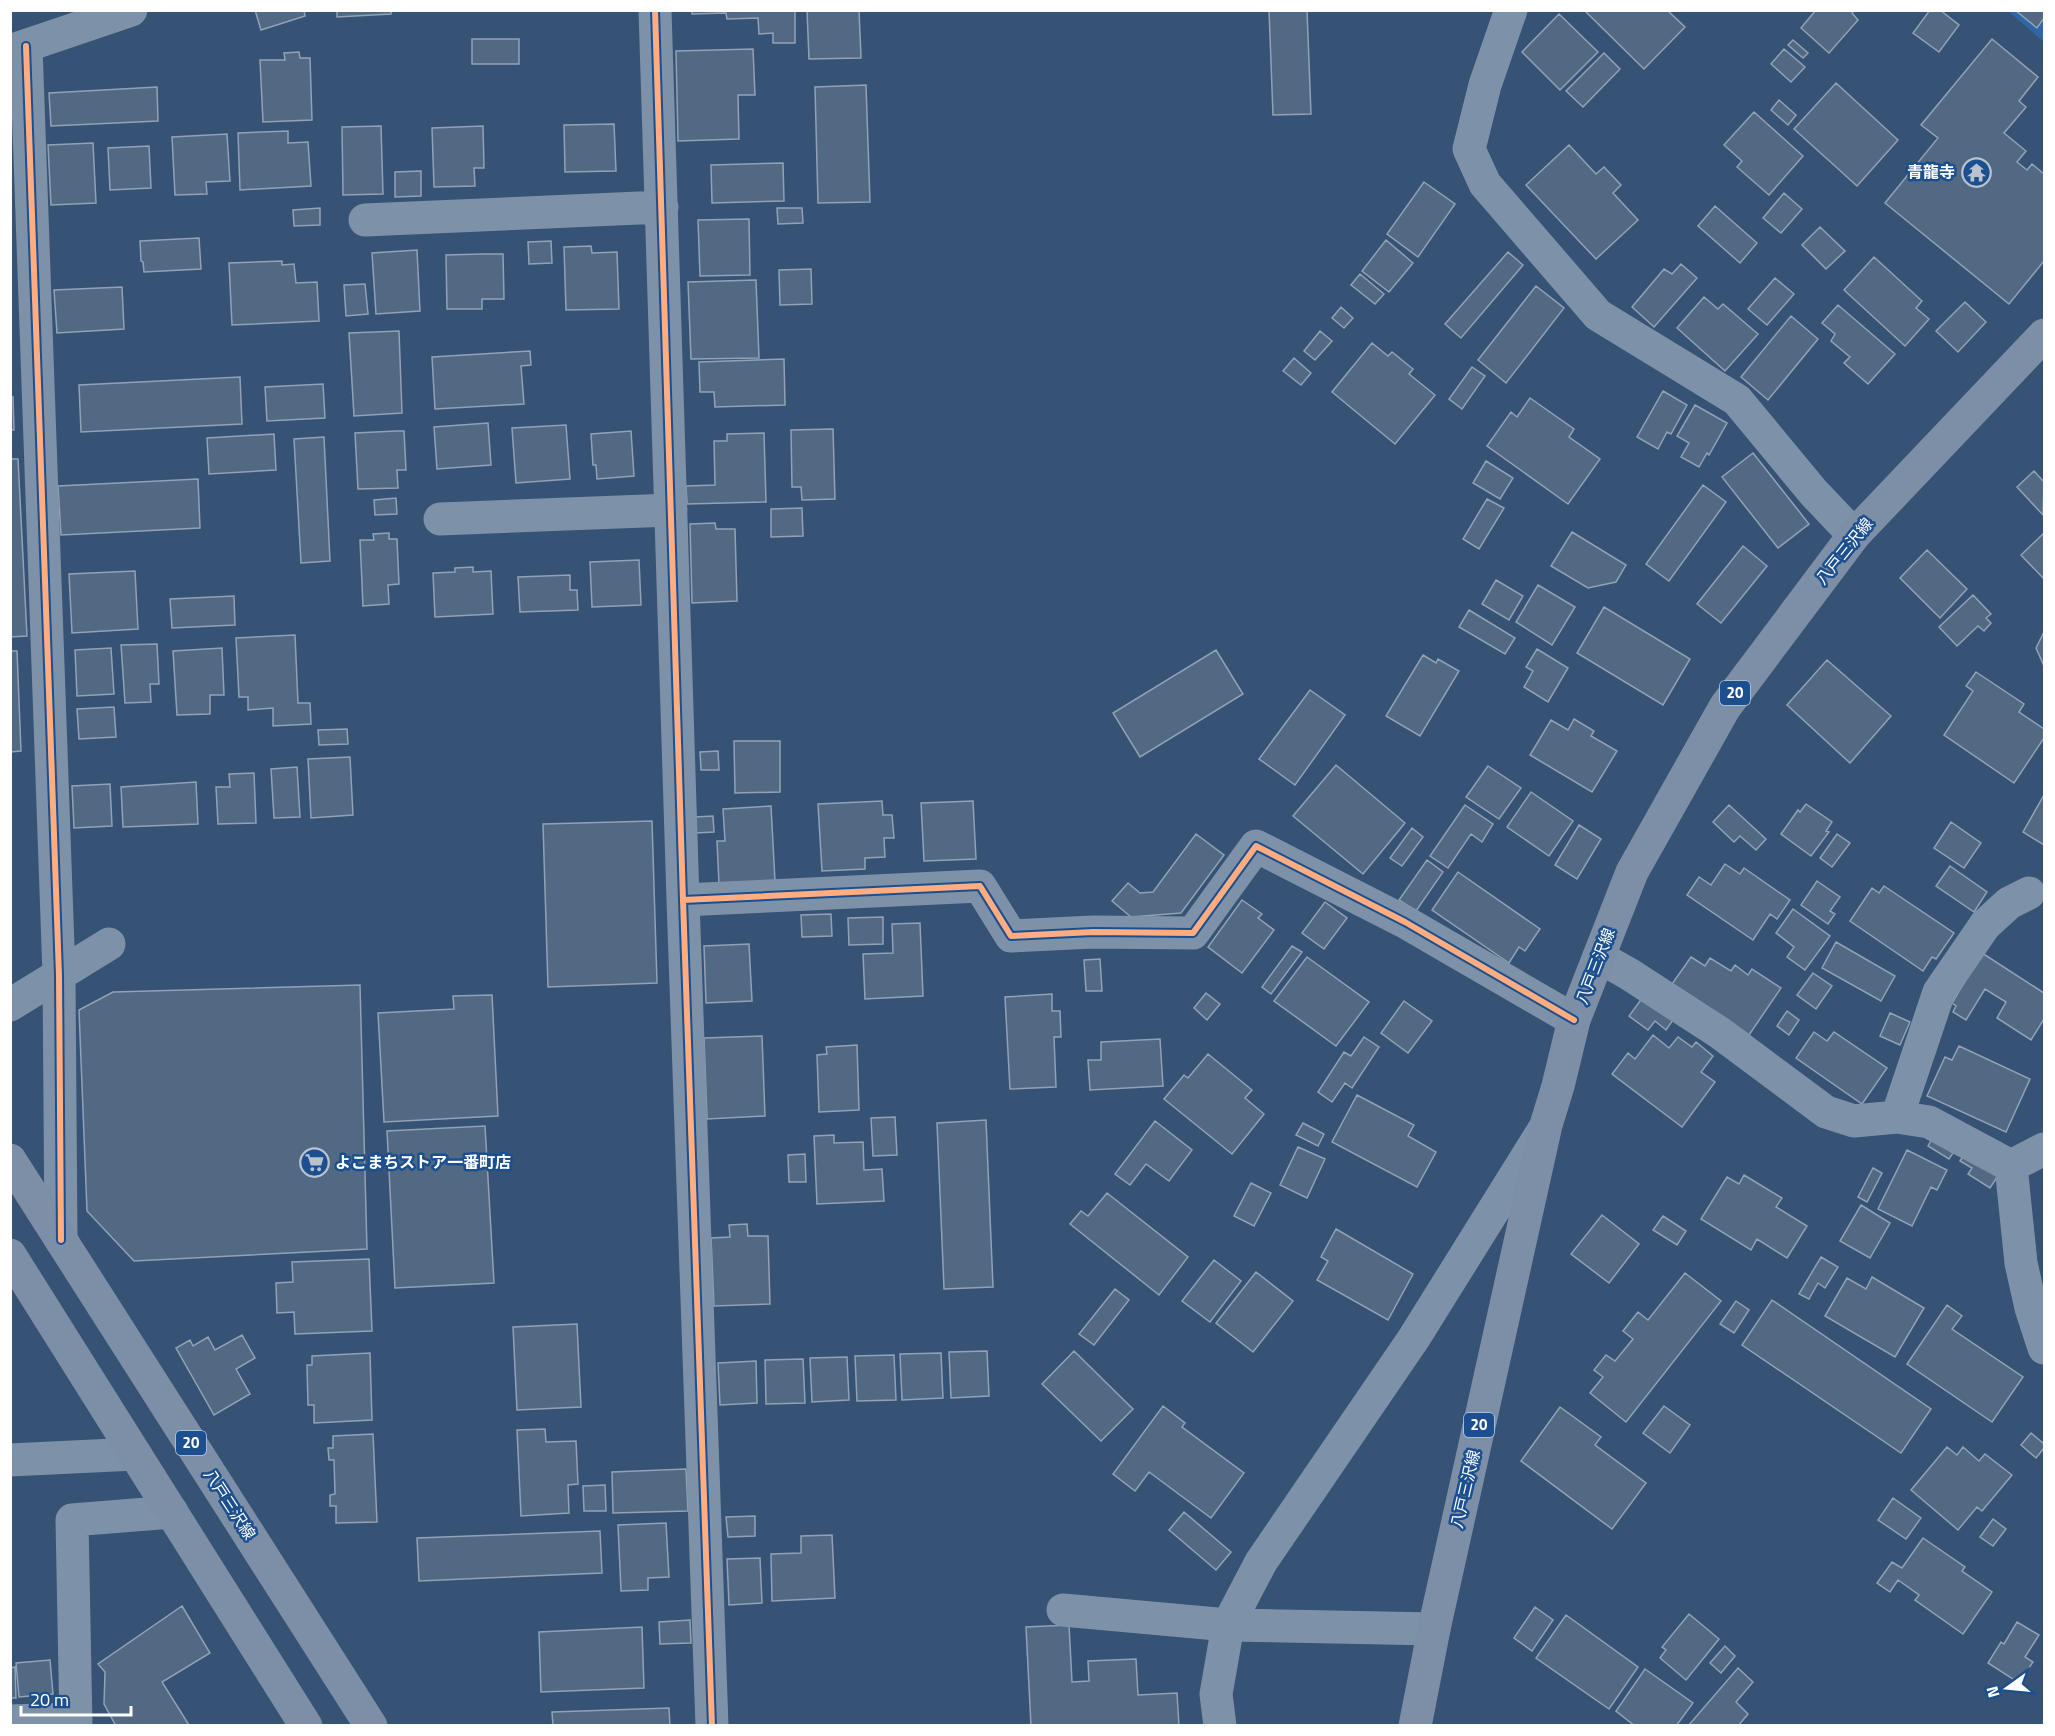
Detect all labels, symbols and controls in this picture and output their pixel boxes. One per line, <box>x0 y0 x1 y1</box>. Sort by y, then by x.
temple icon: 青龍寺 <box>1960 156 1992 188</box>
place label: 青龍寺 <box>1907 160 1955 184</box>
street label: 八戸三沢線 <box>1809 512 1879 590</box>
road number: 20 <box>1720 681 1750 705</box>
street label: 八戸三沢線 <box>1569 924 1621 1008</box>
supermarket icon: よこまちストア一番町店 <box>298 1146 330 1178</box>
place label: よこまちストア一番町店 <box>335 1150 511 1174</box>
road number: 20 <box>1464 1413 1494 1437</box>
road number: 20 <box>176 1431 206 1455</box>
street label: 八戸三沢線 <box>1444 1447 1486 1531</box>
street label: 八戸三沢線 <box>198 1464 262 1544</box>
north arrow <box>1977 1658 2037 1718</box>
scale bar <box>21 1679 130 1717</box>
text: N <box>1979 1683 2006 1700</box>
text: 20 m <box>30 1686 69 1713</box>

